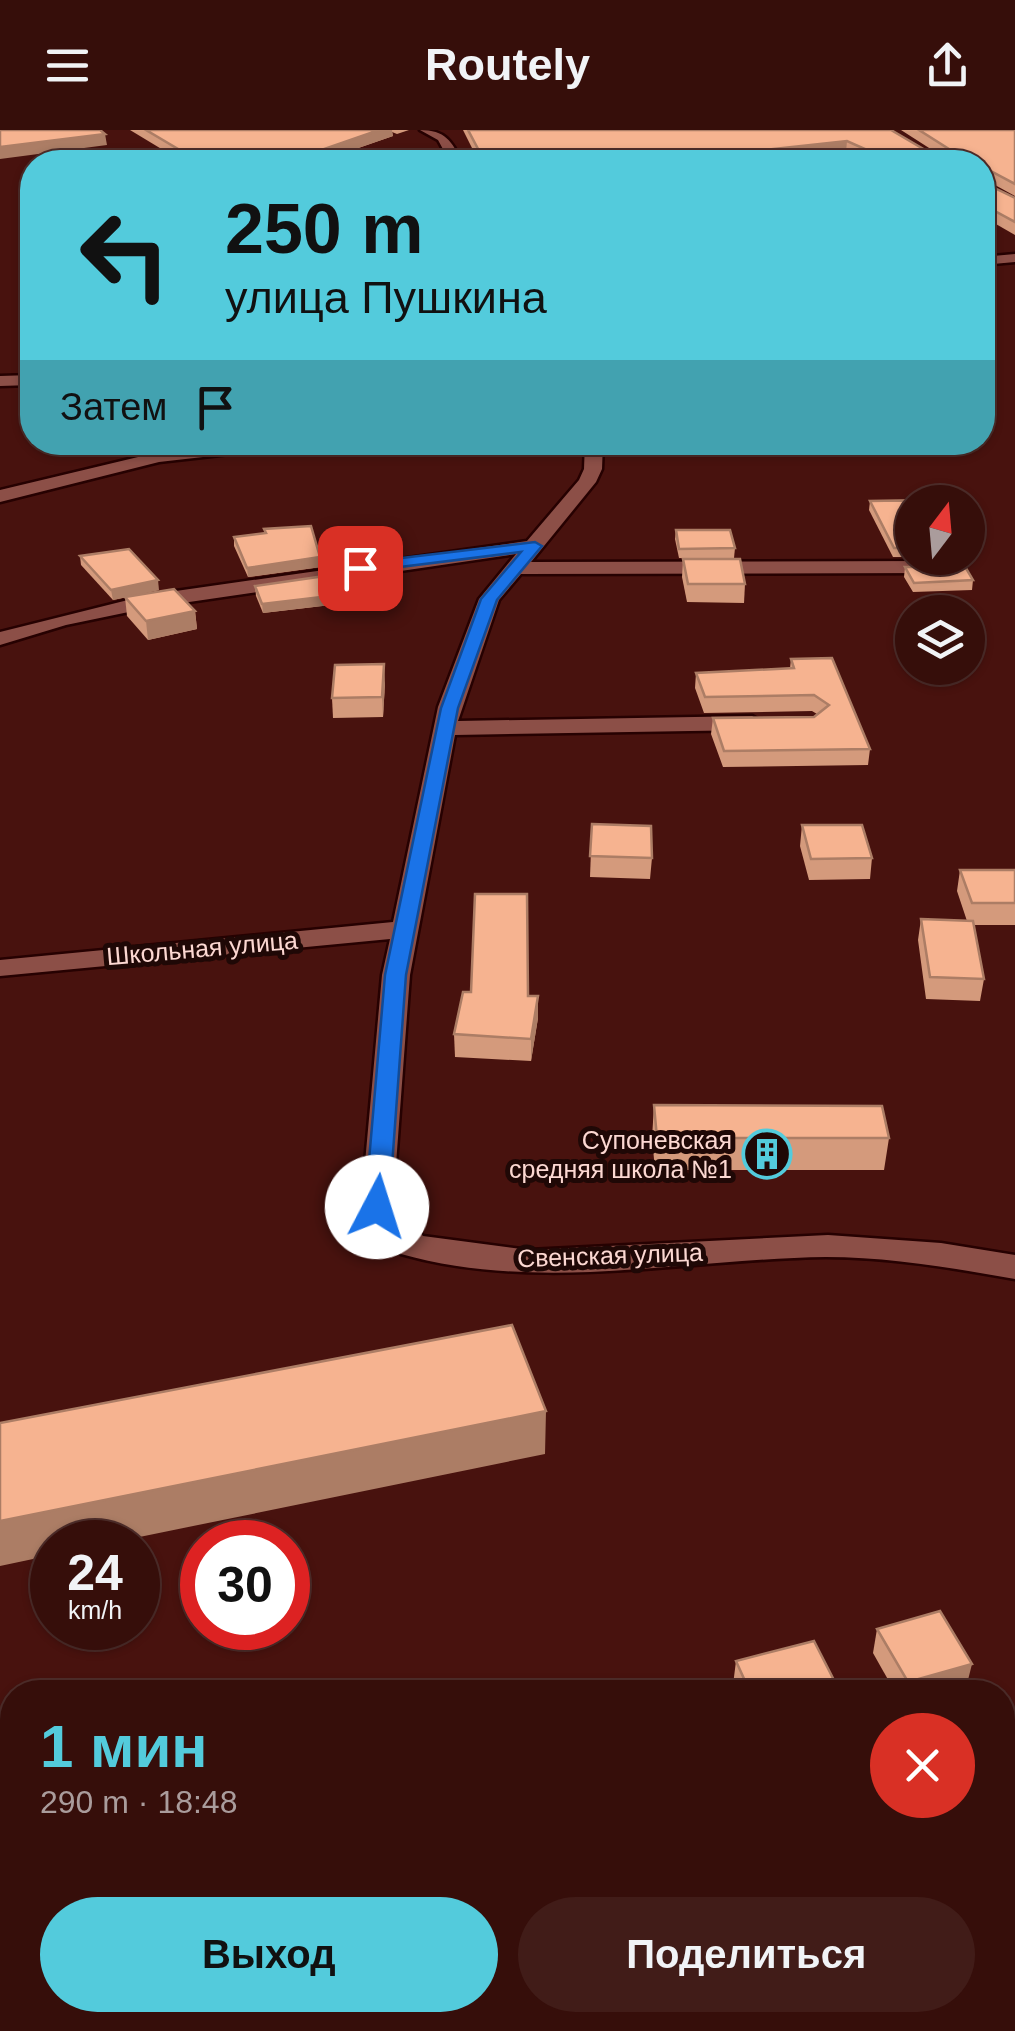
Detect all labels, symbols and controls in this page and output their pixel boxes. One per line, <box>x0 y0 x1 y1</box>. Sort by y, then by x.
icon: menu <box>40 38 95 93</box>
icon: share <box>920 38 975 93</box>
text: Routely <box>425 39 590 90</box>
icon: left <box>60 190 190 320</box>
text: 250 m <box>225 190 423 268</box>
text: улица Пушкина <box>225 272 547 323</box>
icon: arrive <box>188 380 243 435</box>
text: Затем <box>60 386 168 428</box>
north arrow <box>895 485 985 575</box>
map controls <box>895 485 985 685</box>
pin <box>318 526 403 611</box>
icon: arrive <box>333 541 388 596</box>
button: layers <box>895 595 985 685</box>
street label: Школьная улица <box>105 926 299 970</box>
place label: Супоневская средняя школа №1 <box>509 1126 732 1183</box>
building icon: Супоневская средняя школа №1 <box>741 1128 793 1180</box>
position arrow <box>325 1155 429 1259</box>
street label: Свенская улица <box>517 1238 703 1272</box>
speed limit sign: 30 <box>180 1520 310 1650</box>
text: 24 <box>67 1545 123 1601</box>
text: km/h <box>68 1596 122 1624</box>
text: 1 мин <box>40 1713 208 1780</box>
button: close <box>870 1713 975 1818</box>
text: 290 m · 18:48 <box>40 1784 237 1820</box>
button: Выход <box>40 1897 498 2012</box>
button: Поделиться <box>518 1897 975 2012</box>

